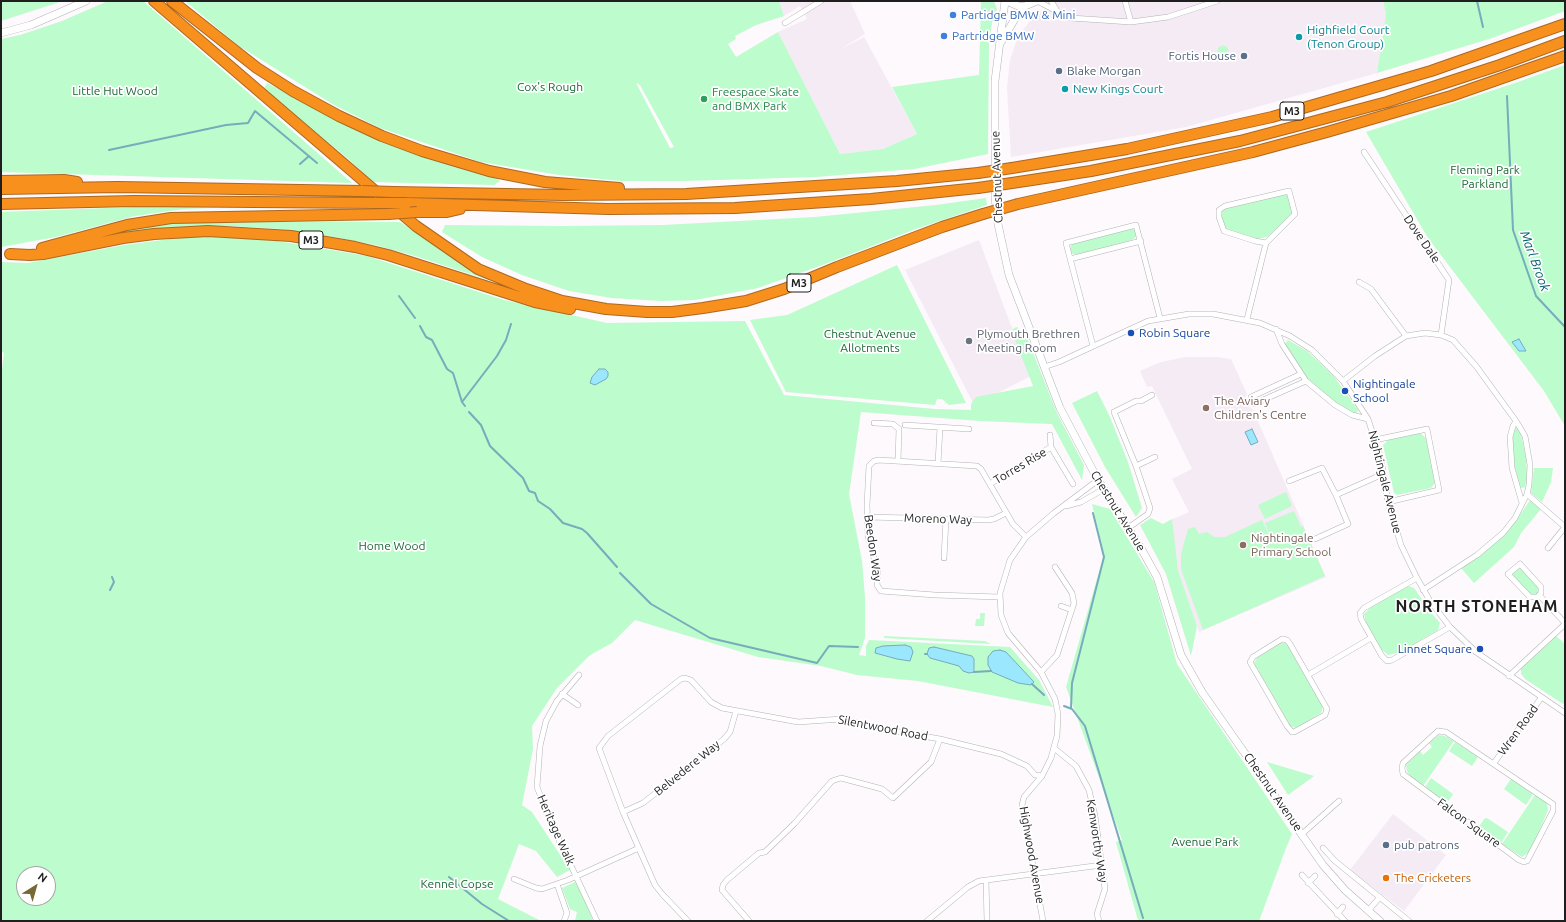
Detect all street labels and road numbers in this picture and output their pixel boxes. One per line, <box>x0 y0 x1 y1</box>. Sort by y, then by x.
road number: M3 <box>1280 102 1304 120</box>
street label: Chestnut Avenue <box>988 131 1006 223</box>
street label: Dove Dale <box>1401 212 1443 266</box>
road number: M3 <box>299 231 323 249</box>
road number: M3 <box>787 274 811 292</box>
street label: Nightingale Avenue <box>1365 429 1405 535</box>
street label: Torres Rise <box>991 445 1049 487</box>
street label: Chestnut Avenue <box>1087 468 1149 554</box>
street label: Moreno Way <box>904 511 972 527</box>
street label: Beedon Way <box>861 514 885 582</box>
street label: Wren Road <box>1495 702 1541 758</box>
street label: Silentwood Road <box>837 712 929 744</box>
street label: Belvedere Way <box>651 737 723 799</box>
street label: Chestnut Avenue <box>1241 750 1305 834</box>
street label: Heritage Walk <box>534 792 578 868</box>
street label: Falcon Square <box>1435 795 1503 851</box>
street label: Kenworthy Way <box>1083 798 1111 884</box>
street label: Highwood Avenue <box>1016 805 1048 905</box>

